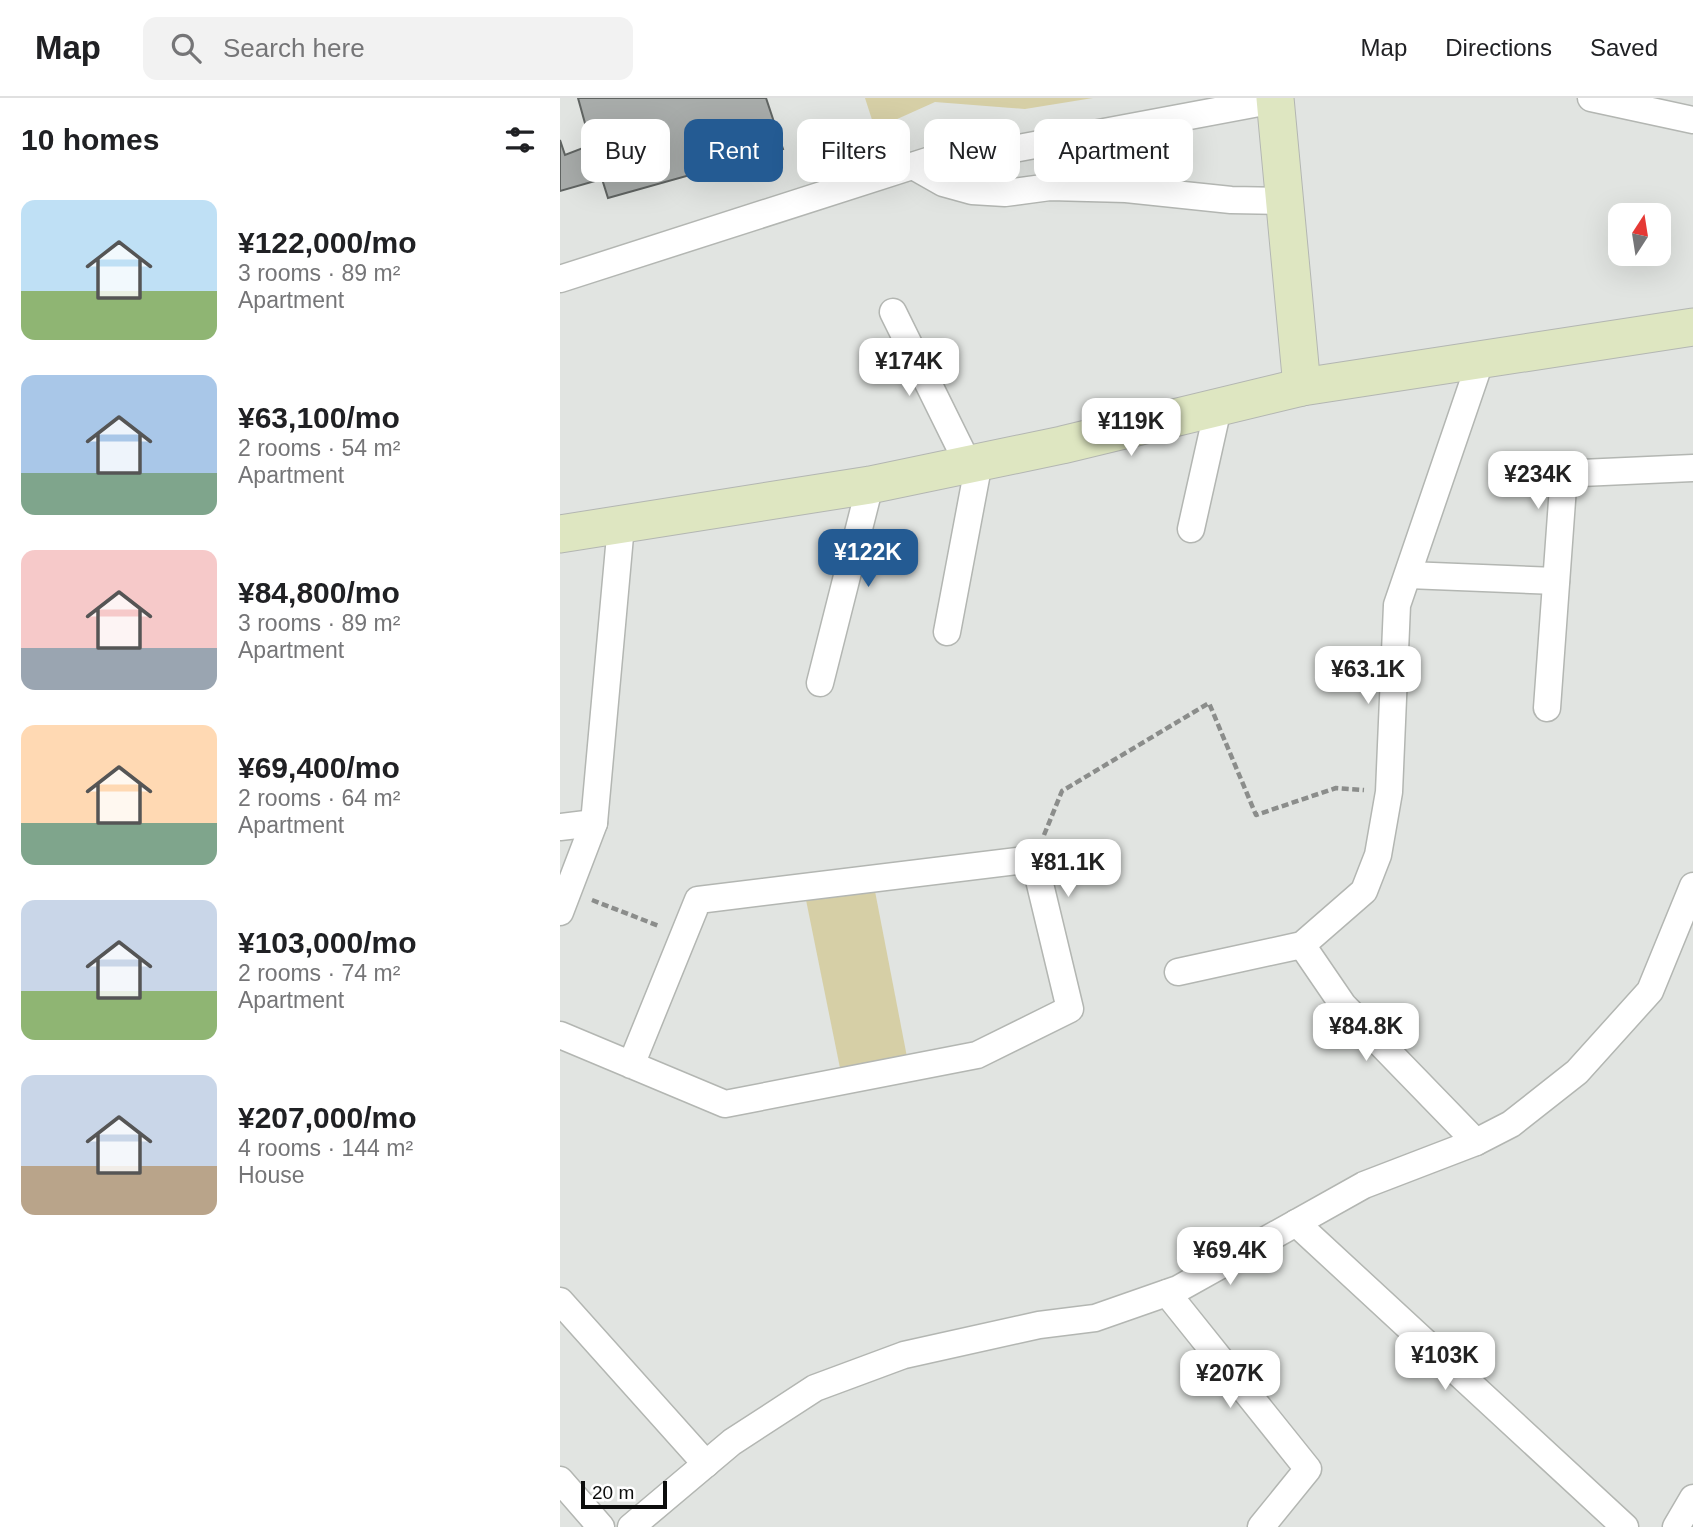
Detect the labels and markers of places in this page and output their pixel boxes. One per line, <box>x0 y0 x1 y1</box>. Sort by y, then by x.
pin: ¥174K <box>860 338 958 398</box>
pin: ¥119K <box>1082 398 1180 458</box>
pin: ¥234K <box>1489 452 1587 511</box>
pin: ¥122K <box>819 530 917 589</box>
pin: ¥63.1K <box>1311 646 1425 706</box>
pin: ¥81.1K <box>1011 840 1125 899</box>
pin: ¥84.8K <box>1309 1004 1423 1063</box>
pin: ¥69.4K <box>1173 1228 1287 1287</box>
pin: ¥103K <box>1396 1332 1494 1392</box>
pin: ¥207K <box>1181 1350 1279 1410</box>

